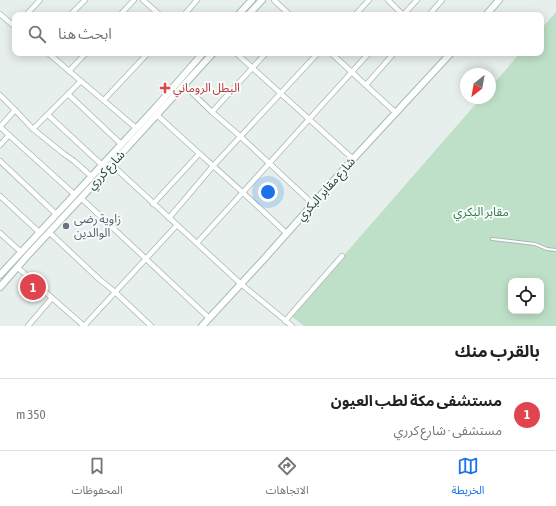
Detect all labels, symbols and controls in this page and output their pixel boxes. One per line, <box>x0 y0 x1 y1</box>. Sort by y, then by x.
search box <box>12 12 544 56</box>
icon: search <box>26 23 48 45</box>
text: ابحث هنا <box>58 25 112 42</box>
north arrow <box>460 68 496 104</box>
place label: البطل الروماني <box>173 81 240 98</box>
marker: البطل الروماني <box>160 83 170 93</box>
street label: شارع كرري <box>84 148 130 194</box>
street label: شارع مقابر البكري <box>294 154 360 225</box>
your location <box>258 182 278 202</box>
park label: مقابر البكري <box>453 205 509 222</box>
place label: زاوية رضى الوالدين <box>74 212 121 240</box>
marker: زاوية رضى الوالدين <box>61 221 71 231</box>
pin: 1 <box>20 272 46 302</box>
map controls <box>508 278 544 314</box>
button: locate <box>508 278 544 314</box>
text: بالقرب منك <box>455 341 540 361</box>
text: مستشفى مكة لطب العيون <box>331 392 502 409</box>
text: 350 m <box>16 407 46 422</box>
text: 1 <box>524 407 530 422</box>
text: مستشفى · شارع كرري <box>394 423 502 438</box>
tab: المحفوظات <box>72 455 123 502</box>
tab: الاتجاهات <box>266 455 309 502</box>
tab: الخريطة <box>452 455 485 502</box>

